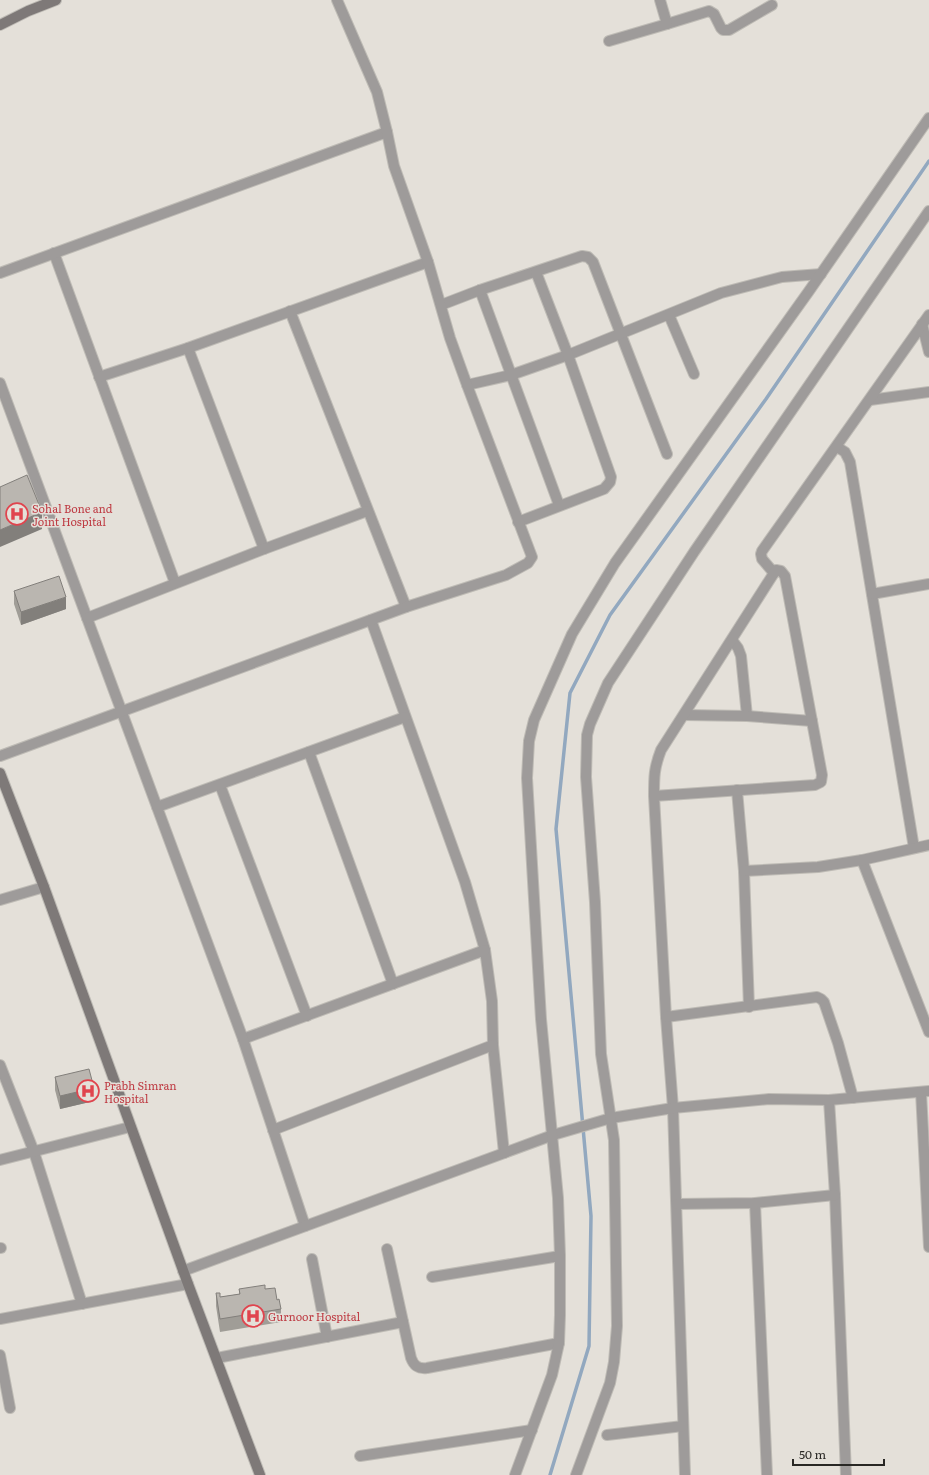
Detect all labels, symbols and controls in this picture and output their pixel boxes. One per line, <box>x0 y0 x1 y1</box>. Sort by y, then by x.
place label: Sohal Bone and Joint Hospital <box>32 500 113 529</box>
hospital icon: Sohal Bone and Joint Hospital <box>4 501 30 527</box>
place label: Prabh Simran Hospital <box>104 1077 177 1106</box>
hospital icon: Prabh Simran Hospital <box>75 1078 101 1104</box>
hospital icon: Gurnoor Hospital <box>240 1303 266 1329</box>
place label: Gurnoor Hospital <box>268 1308 361 1324</box>
scale bar <box>793 1441 884 1467</box>
text: 50 m <box>799 1445 826 1463</box>

